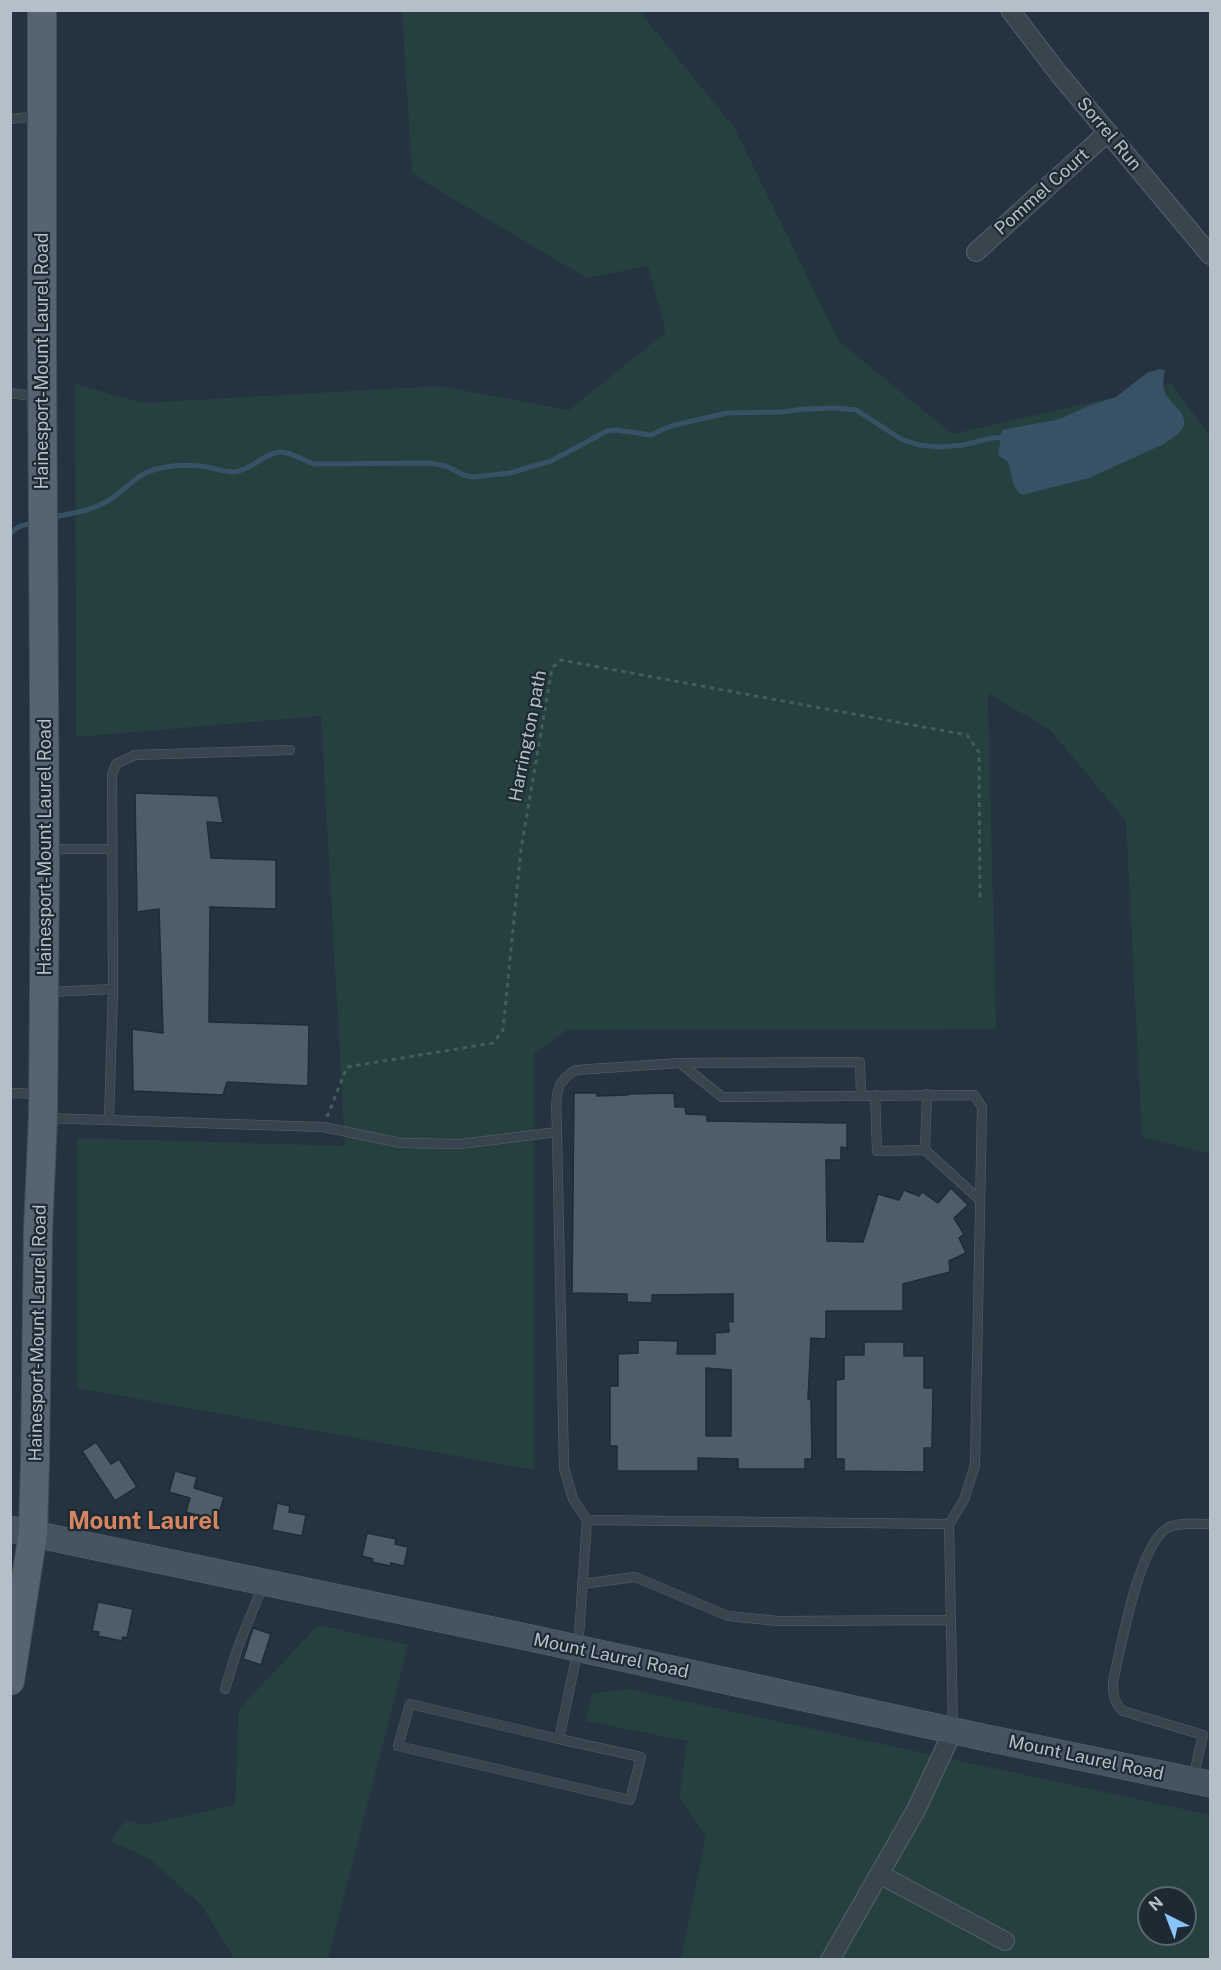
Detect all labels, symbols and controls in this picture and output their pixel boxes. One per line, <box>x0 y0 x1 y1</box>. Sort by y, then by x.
street label: Sorrel Run <box>1072 93 1146 175</box>
street label: Pommel Court <box>990 144 1094 240</box>
street label: Hainesport-Mount Laurel Road <box>31 233 53 489</box>
street label: Harrington path <box>505 669 551 803</box>
street label: Hainesport-Mount Laurel Road <box>34 719 56 975</box>
street label: Hainesport-Mount Laurel Road <box>25 1204 51 1462</box>
district label: Mount Laurel <box>68 1508 220 1536</box>
street label: Mount Laurel Road <box>531 1629 691 1683</box>
street label: Mount Laurel Road <box>1006 1731 1166 1785</box>
north arrow <box>1137 1886 1197 1946</box>
text: N <box>1145 1892 1167 1915</box>

